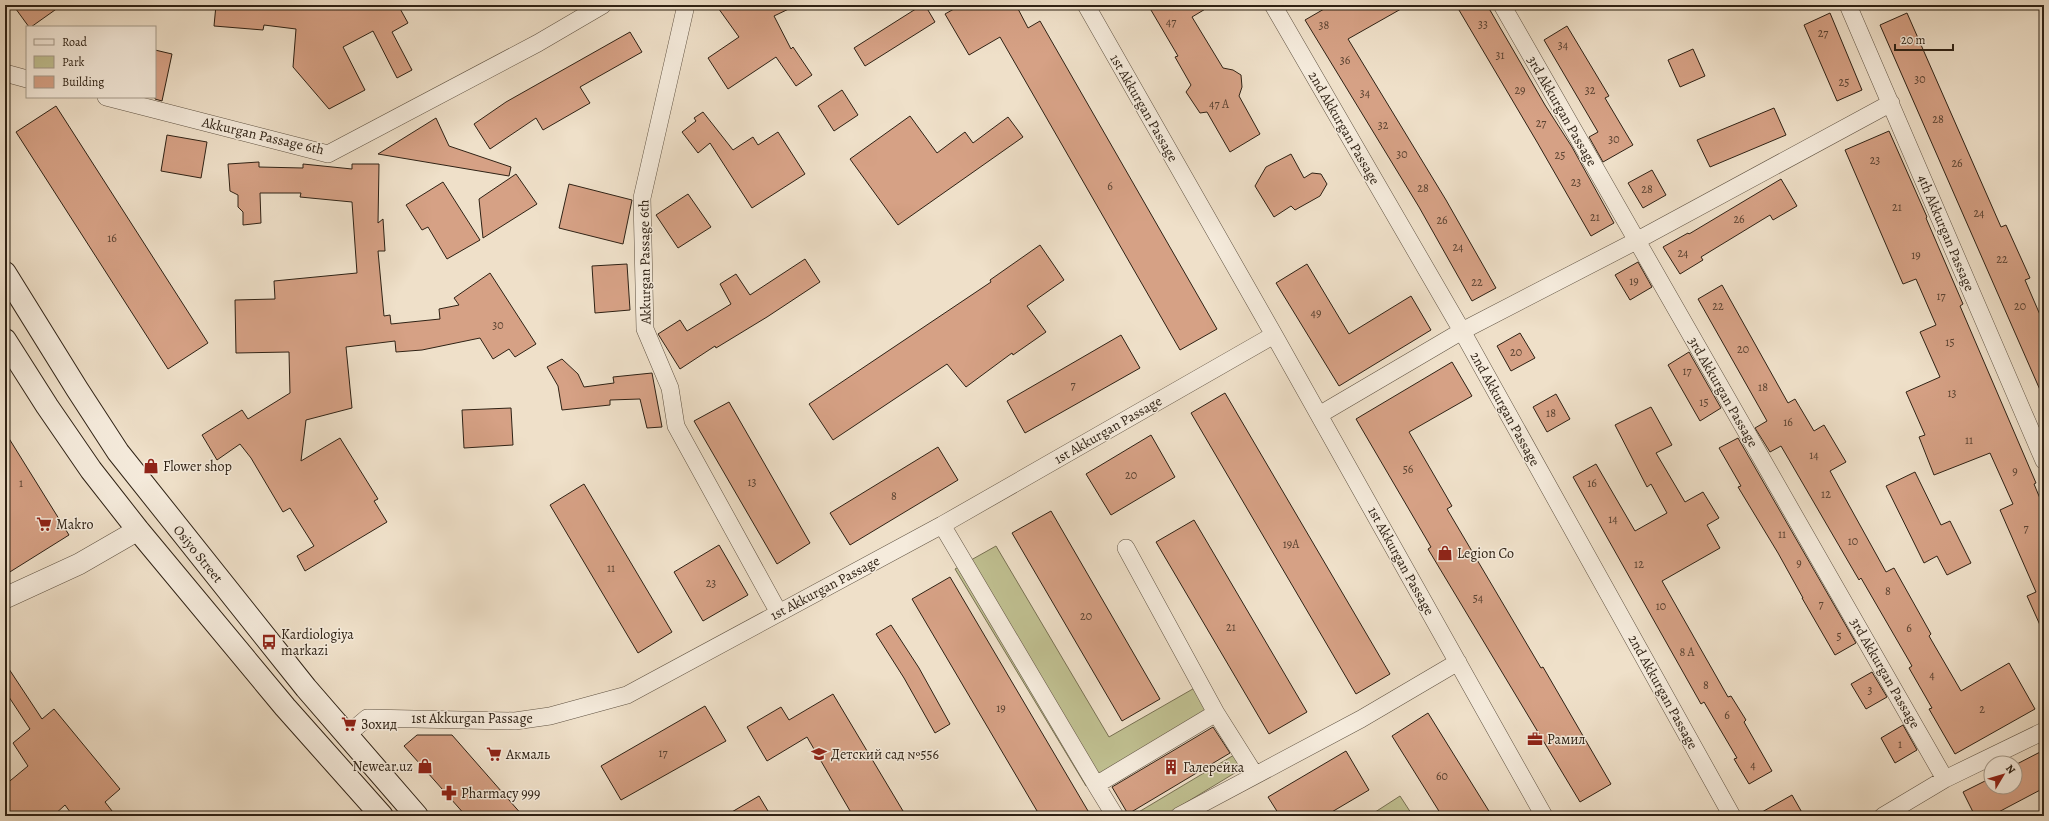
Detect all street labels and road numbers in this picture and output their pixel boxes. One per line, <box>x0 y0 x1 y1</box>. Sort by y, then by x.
street label: 1st Akkurgan Passage <box>1105 51 1183 165</box>
street label: 3rd Akkurgan Passage <box>1523 52 1601 170</box>
street label: 2nd Akkurgan Passage <box>1304 68 1384 188</box>
street label: Akkurgan Passage 6th <box>199 112 326 159</box>
street label: 4th Akkurgan Passage <box>1913 172 1979 294</box>
street label: Akkurgan Passage 6th <box>634 199 656 326</box>
street label: 3rd Akkurgan Passage <box>1684 333 1762 451</box>
street label: 2nd Akkurgan Passage <box>1466 348 1544 470</box>
street label: 1st Akkurgan Passage <box>1051 391 1165 469</box>
street label: 1st Akkurgan Passage <box>1363 503 1439 619</box>
street label: Osiyo Street <box>169 521 227 587</box>
street label: 1st Akkurgan Passage <box>767 551 883 625</box>
street label: 3rd Akkurgan Passage <box>1846 615 1924 731</box>
street label: 2nd Akkurgan Passage <box>1624 631 1702 753</box>
street label: 1st Akkurgan Passage <box>411 709 533 728</box>

